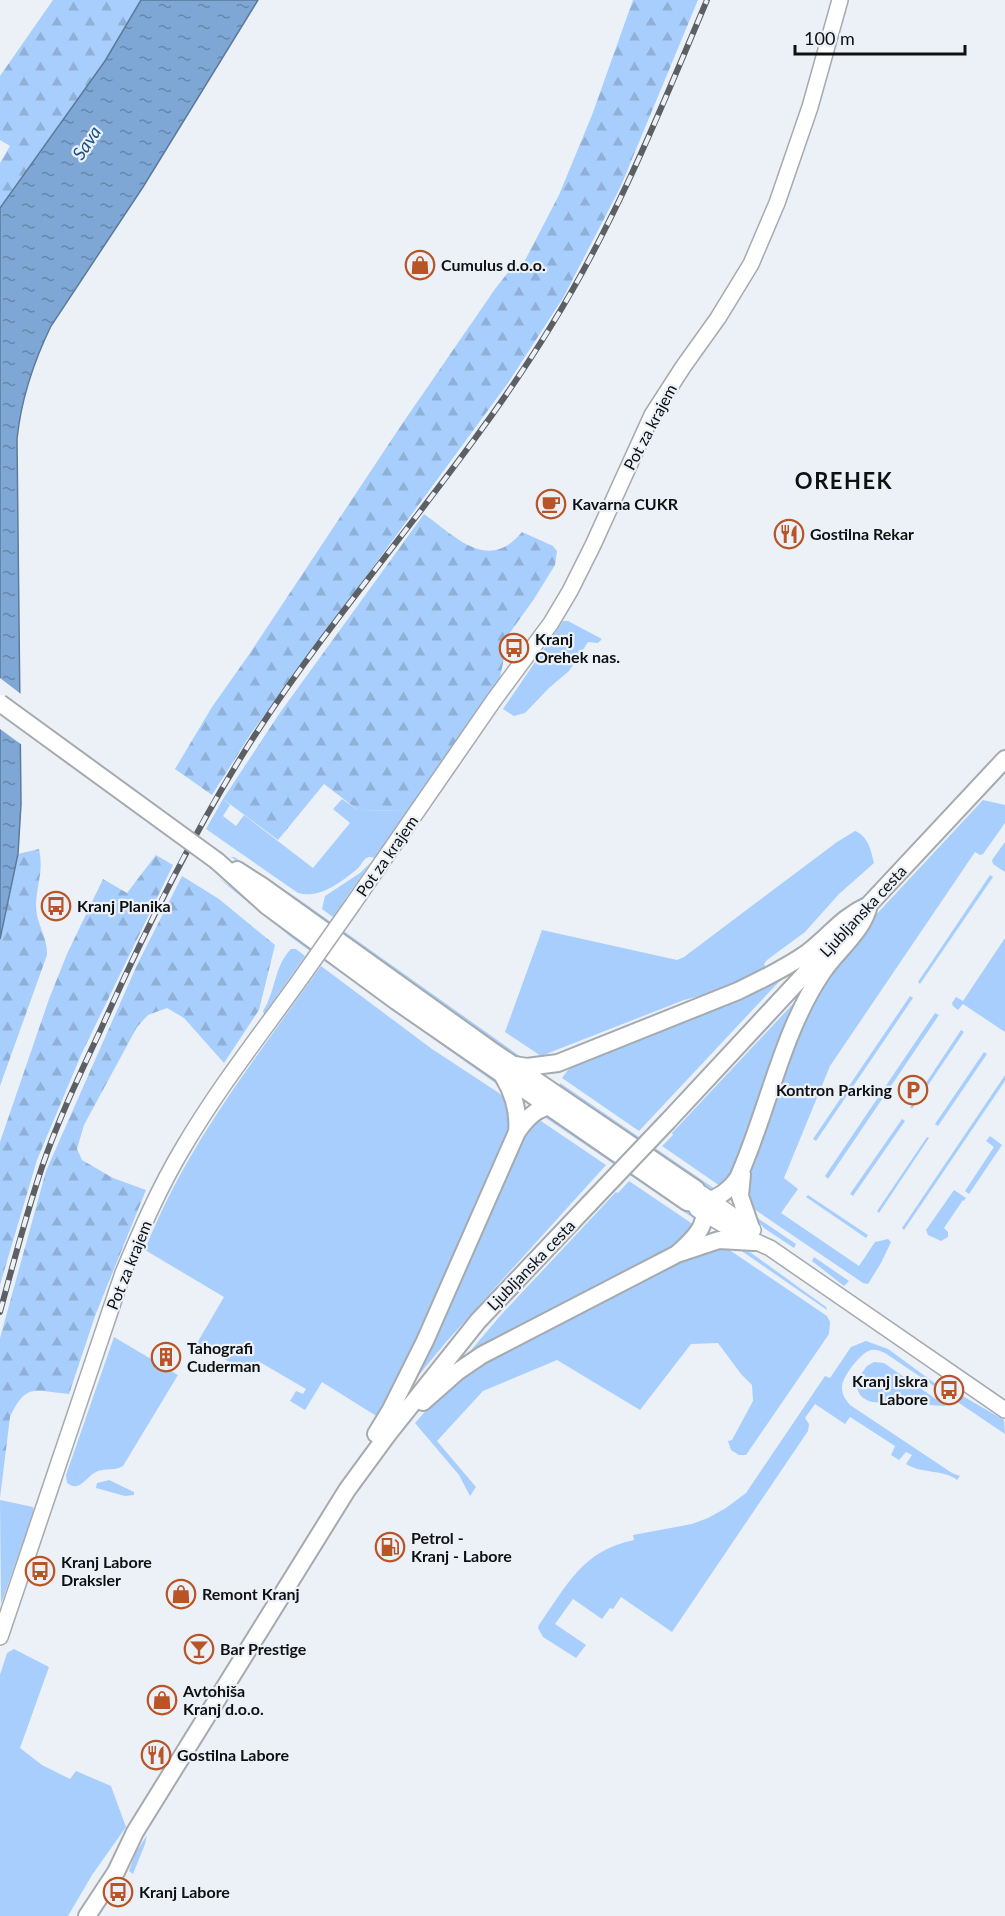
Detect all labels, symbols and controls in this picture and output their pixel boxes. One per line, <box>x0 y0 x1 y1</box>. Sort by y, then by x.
scale bar <box>795 18 964 56</box>
text: 100 m <box>804 27 855 49</box>
water label: Sava <box>67 121 105 163</box>
shop icon: Cumulus d.o.o. <box>404 249 436 281</box>
place label: Cumulus d.o.o. <box>441 255 546 274</box>
street label: Pot za krajem <box>619 381 680 473</box>
district label: OREHEK <box>795 467 893 494</box>
cafe icon: Kavarna CUKR <box>535 488 567 520</box>
place label: Kavarna CUKR <box>572 494 679 513</box>
restaurant icon: Gostilna Rekar <box>773 518 805 550</box>
place label: Gostilna Rekar <box>810 524 914 543</box>
place label: Kranj Orehek nas. <box>535 629 620 666</box>
bus stop icon: Kranj Orehek nas. <box>498 632 530 664</box>
street label: Pot za krajem <box>352 812 421 900</box>
street label: Ljubljanska cesta <box>815 861 910 960</box>
bus stop icon: Kranj Planika <box>40 890 72 922</box>
place label: Kranj Planika <box>77 896 171 915</box>
parking icon: Kontron Parking <box>897 1074 929 1106</box>
place label: Kontron Parking <box>776 1080 893 1099</box>
street label: Ljubljanska cesta <box>483 1216 578 1314</box>
street label: Pot za krajem <box>102 1217 155 1312</box>
place label: Tahografi Cuderman <box>187 1338 261 1375</box>
building icon: Tahografi Cuderman <box>150 1341 182 1373</box>
place label: Kranj Iskra Labore <box>852 1371 928 1408</box>
bus stop icon: Kranj Iskra Labore <box>933 1374 965 1406</box>
place label: Petrol - Kranj - Labore <box>411 1528 512 1565</box>
fuel station icon: Petrol - Kranj - Labore <box>374 1531 406 1563</box>
place label: Kranj Labore Draksler <box>61 1552 152 1589</box>
bus stop icon: Kranj Labore Draksler <box>24 1555 56 1587</box>
shop icon: Remont Kranj <box>165 1578 197 1610</box>
place label: Remont Kranj <box>202 1584 300 1603</box>
bar icon: Bar Prestige <box>183 1633 215 1665</box>
place label: Bar Prestige <box>220 1639 307 1658</box>
place label: Avtohiša Kranj d.o.o. <box>182 1681 264 1718</box>
shop icon: Avtohiša Kranj d.o.o. <box>146 1684 178 1716</box>
restaurant icon: Gostilna Labore <box>140 1739 172 1771</box>
place label: Gostilna Labore <box>177 1745 289 1764</box>
bus stop icon: Kranj Labore <box>102 1876 134 1908</box>
place label: Kranj Labore <box>139 1882 230 1901</box>

